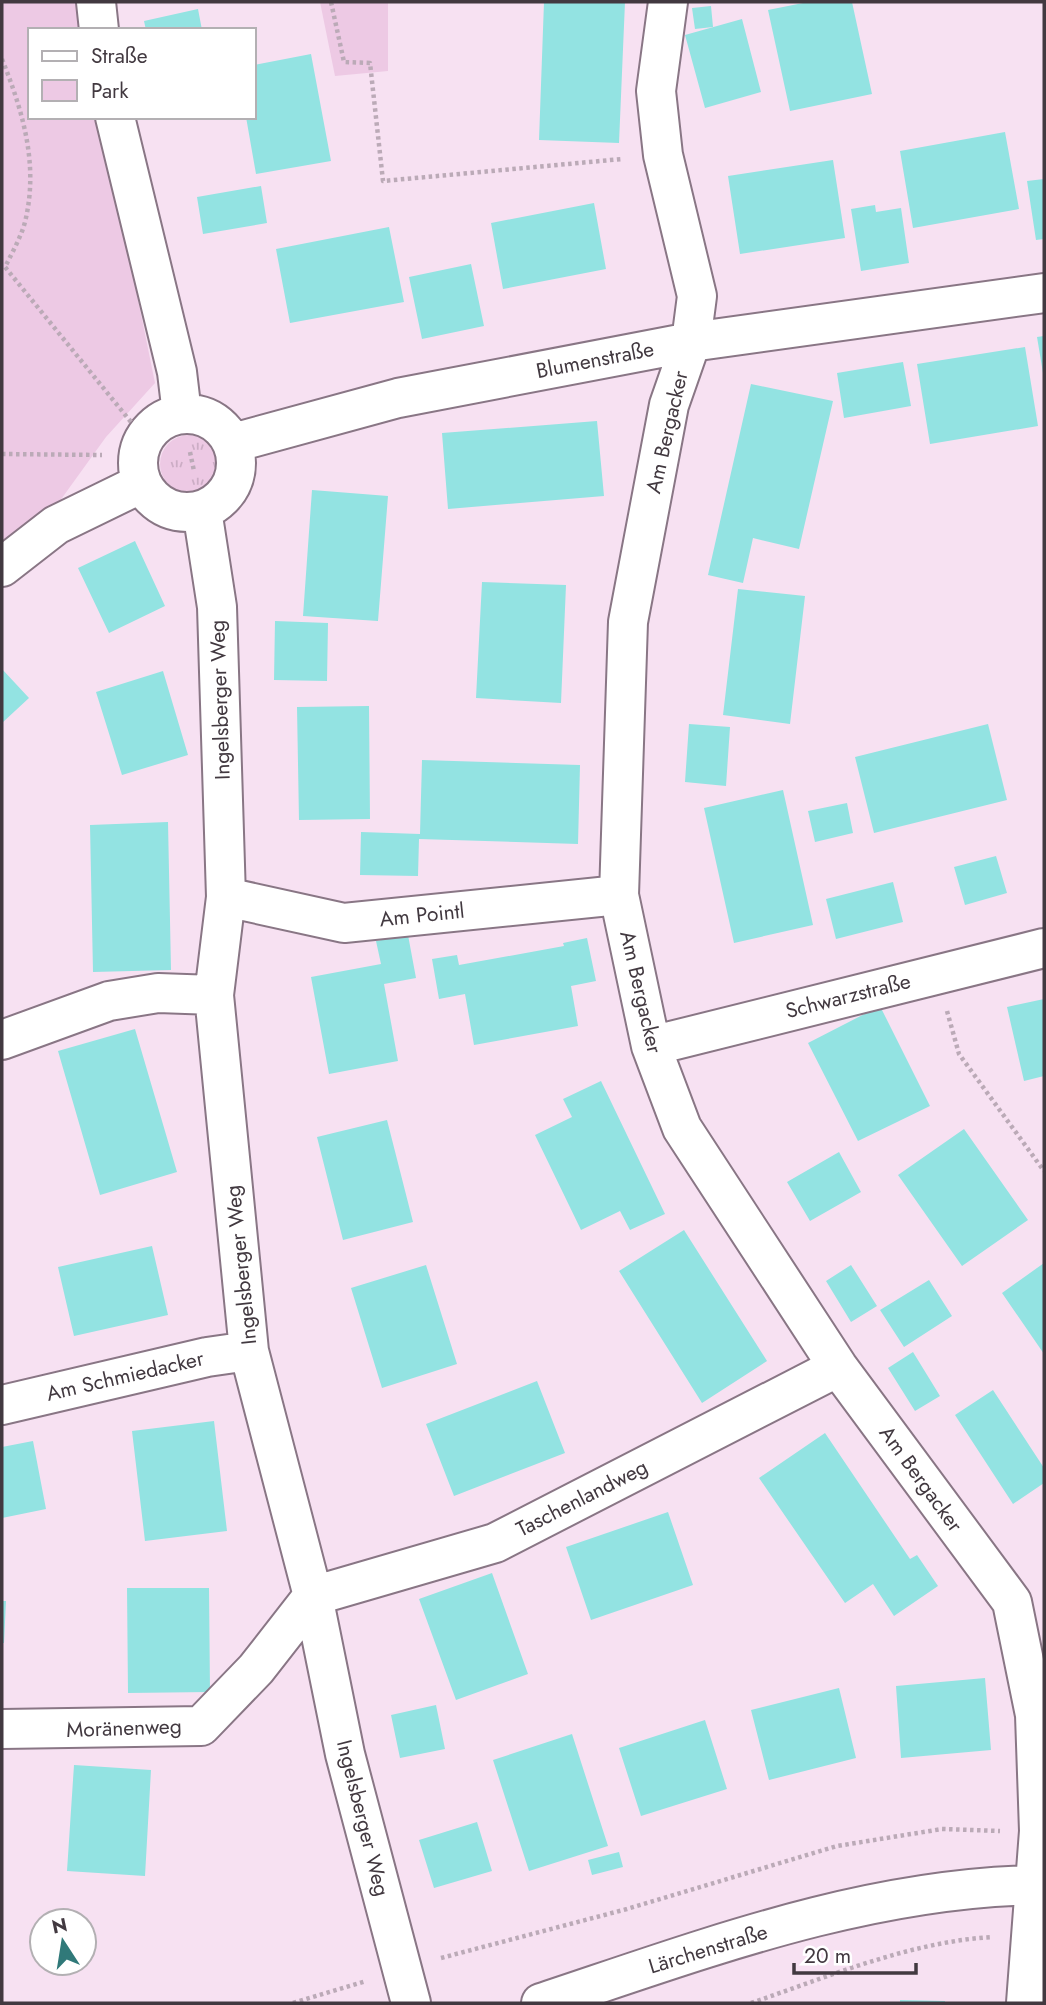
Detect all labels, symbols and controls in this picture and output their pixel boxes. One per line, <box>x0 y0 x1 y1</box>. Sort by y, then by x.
legend <box>28 28 256 119</box>
text: Straße <box>91 41 148 71</box>
text: Park <box>91 76 129 106</box>
street label: Blumenstraße <box>534 334 657 386</box>
street label: Am Bergacker <box>638 367 696 496</box>
street label: Ingelsberger Weg <box>202 619 238 781</box>
street label: Am Pointl <box>378 896 466 934</box>
street label: Am Bergacker <box>612 928 670 1057</box>
street label: Schwarzstraße <box>782 966 914 1026</box>
street label: Ingelsberger Weg <box>218 1184 264 1346</box>
street label: Am Schmiedacker <box>43 1343 207 1409</box>
street label: Am Bergacker <box>872 1420 970 1539</box>
street label: Taschenlandweg <box>511 1452 653 1544</box>
street label: Moränenweg <box>66 1711 182 1745</box>
street label: Ingelsberger Weg <box>329 1737 397 1899</box>
north arrow <box>28 1907 98 1977</box>
text: N <box>49 1911 70 1941</box>
street label: Lärchenstraße <box>645 1917 771 1981</box>
scale bar <box>794 1932 916 1976</box>
text: 20 m <box>804 1941 851 1971</box>

